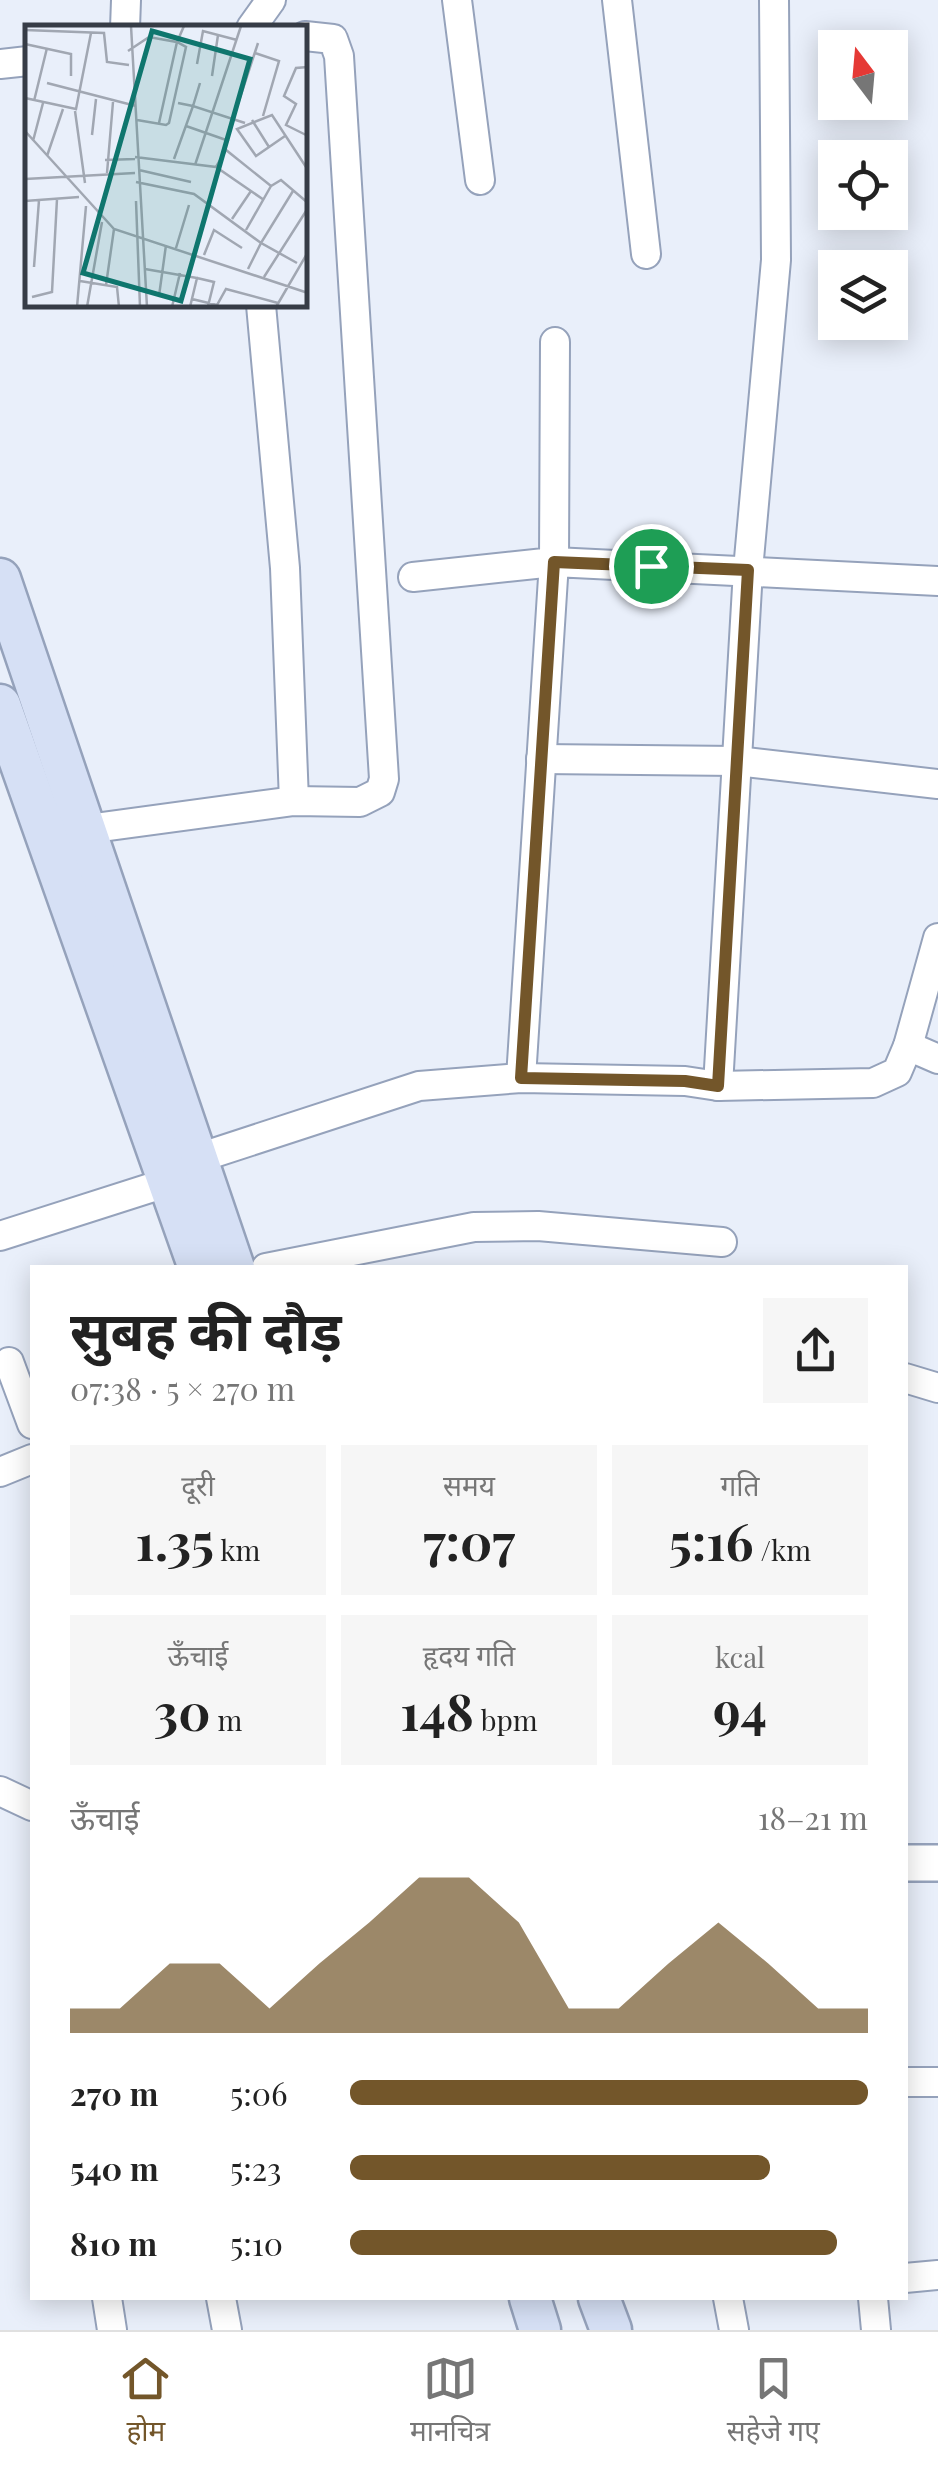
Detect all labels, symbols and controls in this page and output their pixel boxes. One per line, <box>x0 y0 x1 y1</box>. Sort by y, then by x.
inset map <box>25 25 308 308</box>
north arrow <box>818 30 908 120</box>
map controls <box>818 30 908 340</box>
button: locate <box>818 140 908 230</box>
button: layers <box>818 250 908 340</box>
pin <box>609 524 694 609</box>
icon: arrive <box>624 539 679 594</box>
text: सुबह की दौड़ <box>70 1291 342 1365</box>
button: share <box>763 1298 868 1403</box>
text: 07:38 · 5 × 270 m <box>70 1366 295 1409</box>
text: दूरी <box>181 1466 215 1503</box>
text: समय <box>443 1466 495 1503</box>
text: गति <box>721 1466 759 1503</box>
text: 1.35 <box>136 1507 214 1574</box>
text: 7:07 <box>423 1507 515 1574</box>
text: 5:16 <box>669 1507 754 1574</box>
text: km <box>214 1531 260 1568</box>
text: /km <box>754 1531 811 1568</box>
text: ऊँचाई <box>168 1636 228 1673</box>
text: हृदय गति <box>423 1636 515 1673</box>
text: kcal <box>715 1638 765 1675</box>
text: 94 <box>713 1675 767 1742</box>
text: 30 <box>154 1677 210 1744</box>
text: 148 <box>400 1677 474 1744</box>
text: m <box>210 1701 242 1738</box>
text: bpm <box>474 1701 538 1738</box>
text: ऊँचाई <box>70 1795 139 1838</box>
text: 18–21 m <box>758 1795 868 1838</box>
text: 270 m <box>70 2071 158 2114</box>
text: 5:06 <box>230 2071 288 2114</box>
text: 540 m <box>70 2146 159 2189</box>
text: 5:23 <box>230 2146 282 2189</box>
text: 810 m <box>70 2221 157 2264</box>
text: 5:10 <box>230 2221 283 2264</box>
tab: होम <box>118 2351 173 2452</box>
tab: मानचित्र <box>410 2351 490 2452</box>
tab: सहेजे गए <box>727 2351 820 2452</box>

